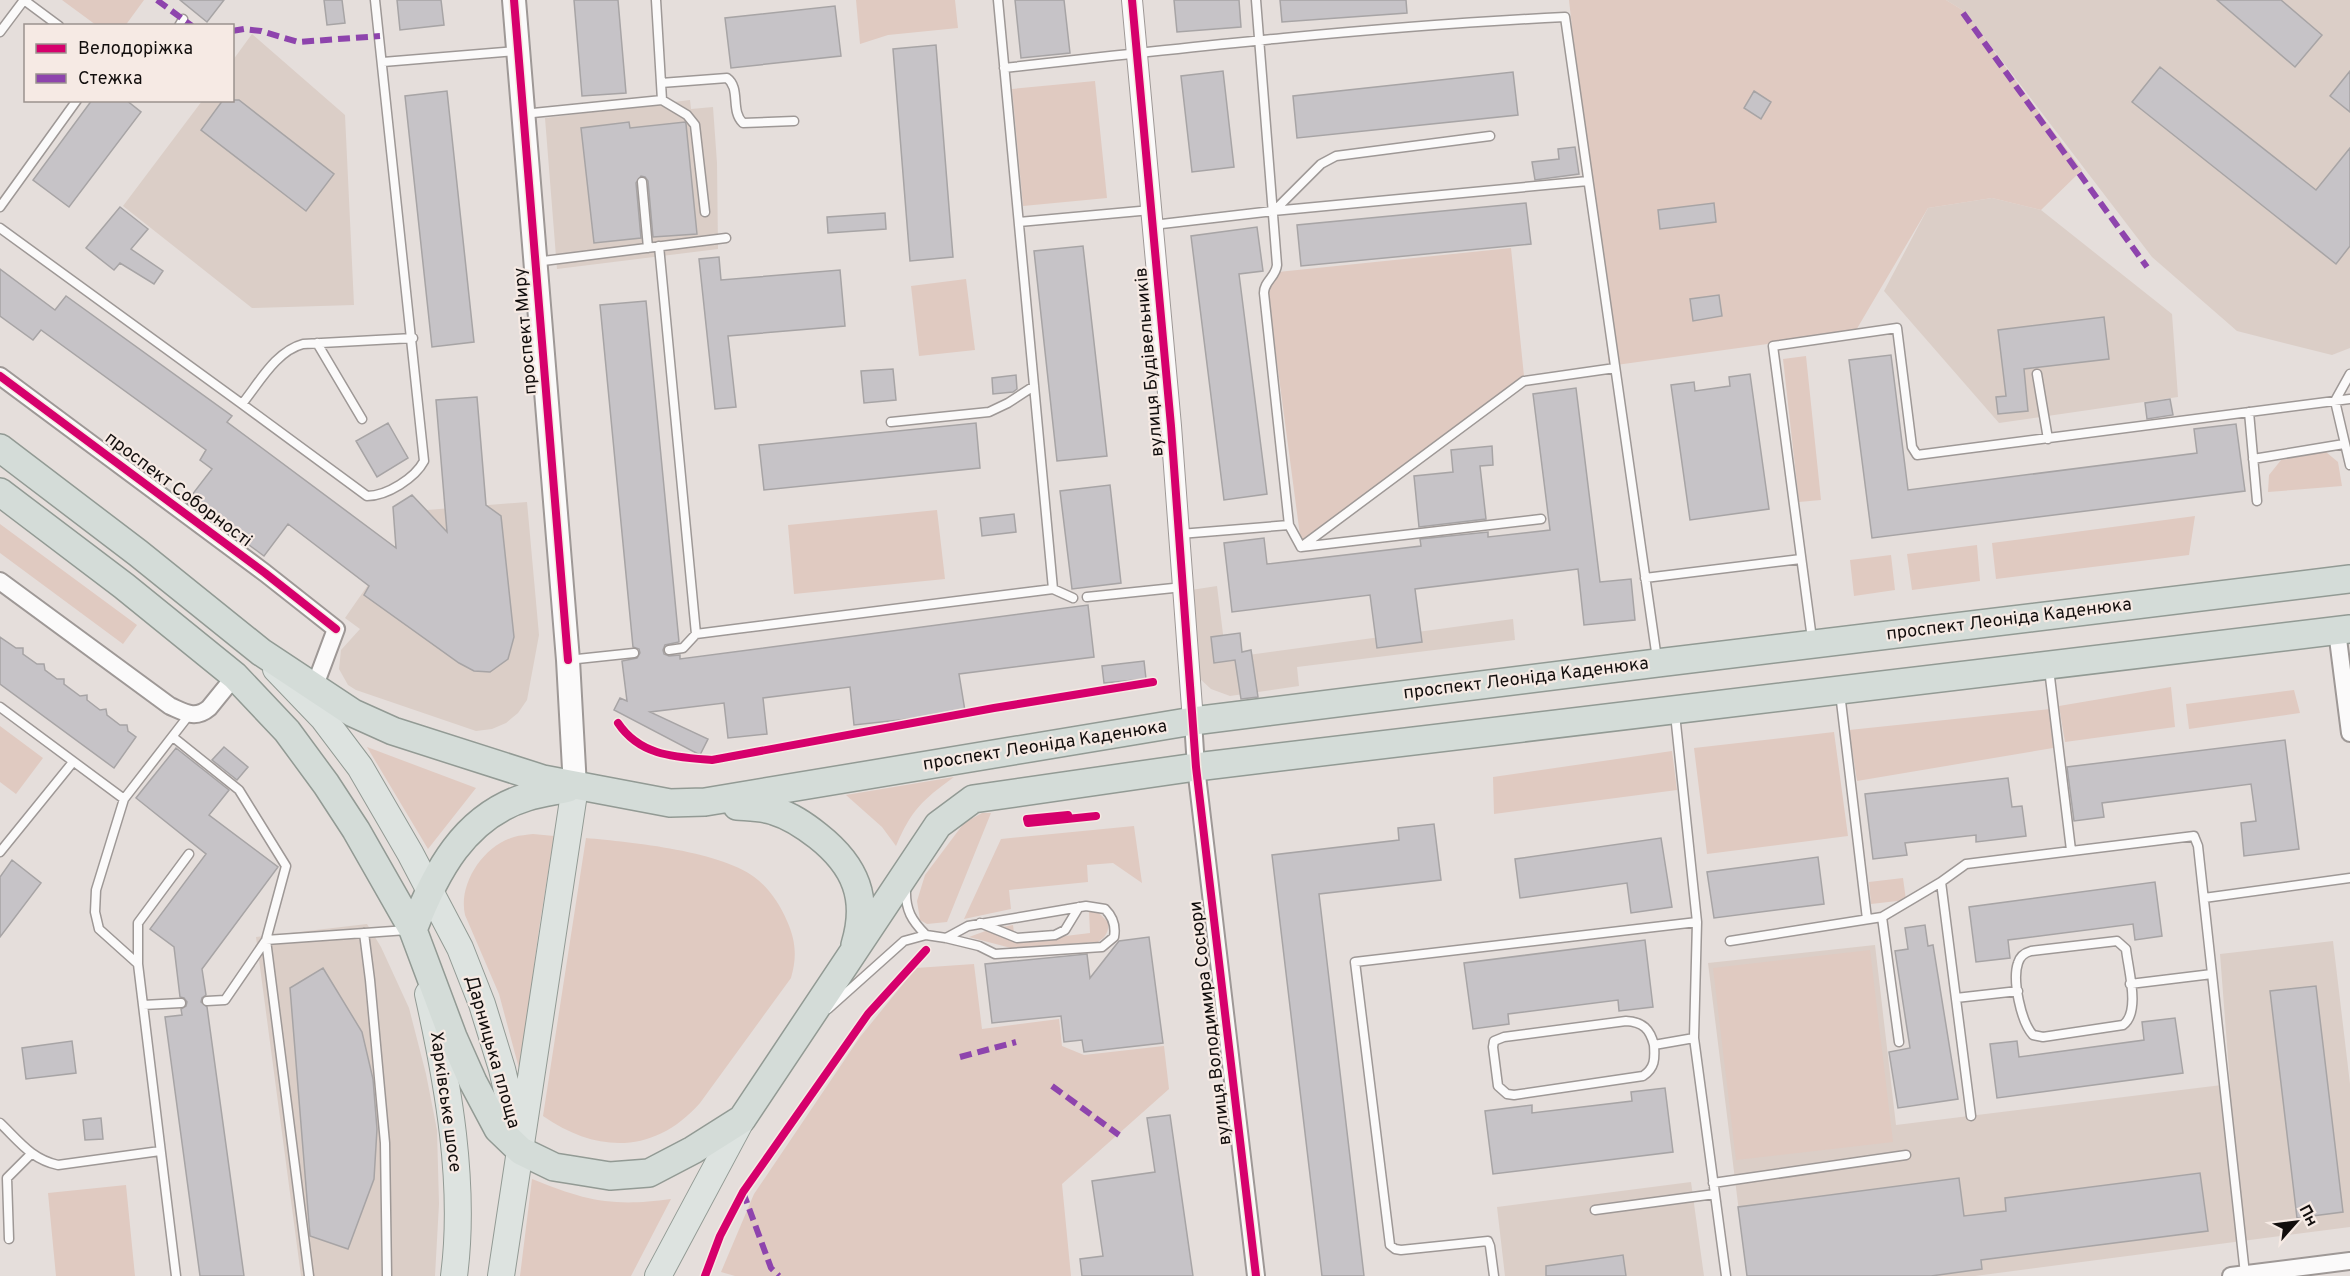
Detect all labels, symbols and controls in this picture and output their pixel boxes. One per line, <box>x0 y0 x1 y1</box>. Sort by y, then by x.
legend <box>24 24 234 102</box>
text: Велодоріжка <box>78 38 193 61</box>
text: Стежка <box>78 68 142 91</box>
street label: проспект Миру <box>509 266 543 396</box>
street label: вулиця Будівельників <box>1130 266 1170 458</box>
street label: проспект Соборності <box>100 427 256 553</box>
street label: проспект Леоніда Каденюка <box>1885 594 2133 646</box>
street label: проспект Леоніда Каденюка <box>1402 653 1650 705</box>
street label: проспект Леоніда Каденюка <box>921 715 1169 777</box>
street label: вулиця Володимира Сосюри <box>1185 900 1237 1146</box>
street label: Дарницька площа <box>459 973 525 1131</box>
street label: Харківське шосе <box>424 1030 466 1174</box>
north arrow <box>2266 1192 2326 1252</box>
text: Пн <box>2294 1202 2321 1230</box>

